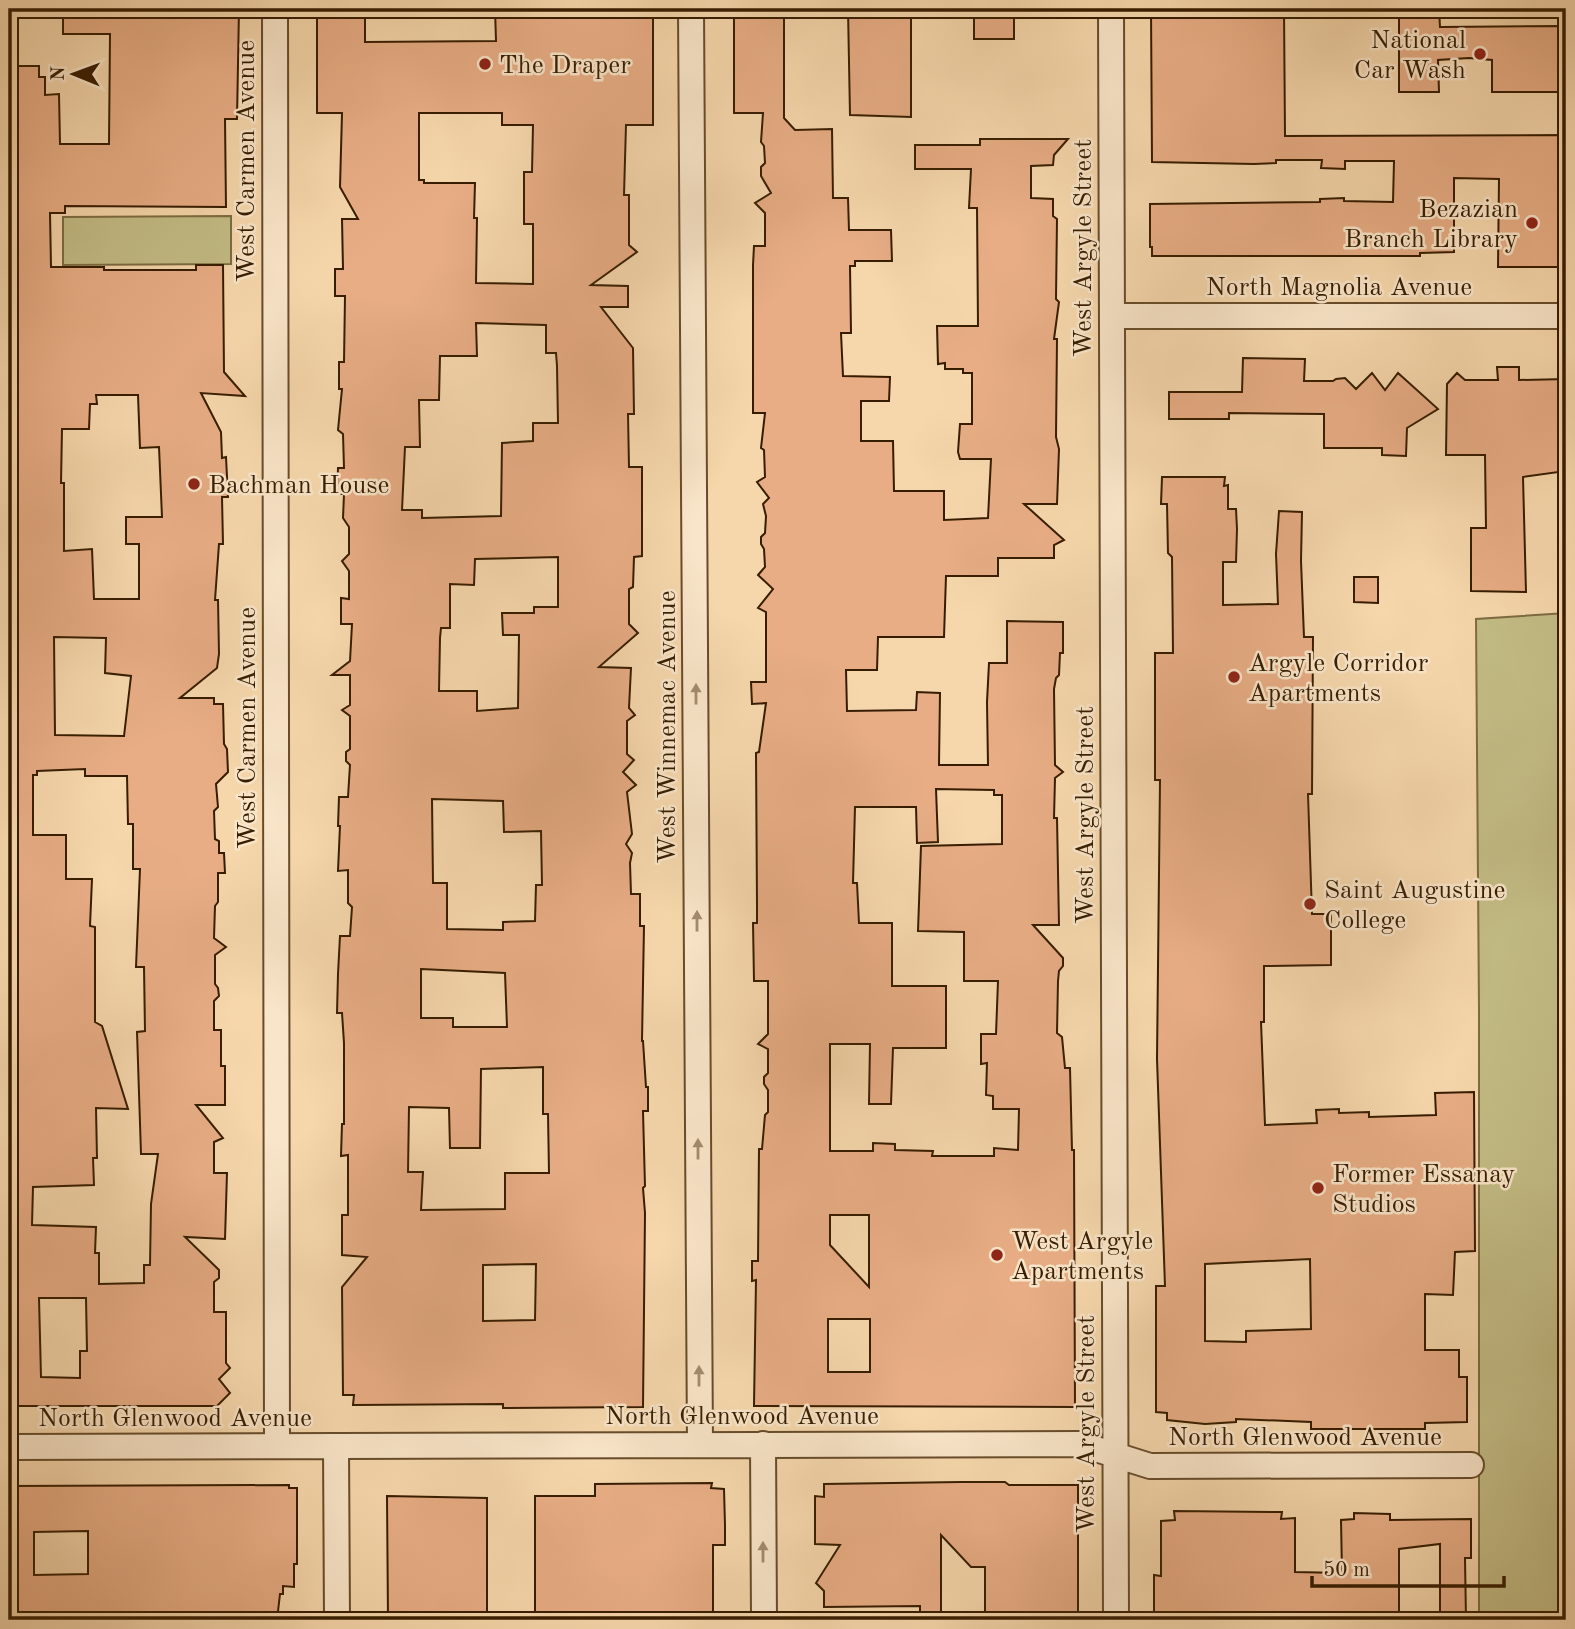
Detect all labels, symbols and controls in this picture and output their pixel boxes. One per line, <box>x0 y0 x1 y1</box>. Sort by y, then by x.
place label: National Car Wash <box>1354 28 1466 84</box>
north arrow <box>38 38 108 108</box>
street label: West Carmen Avenue <box>234 40 260 282</box>
marker: National Car Wash <box>1472 46 1488 62</box>
place label: The Draper <box>499 53 631 79</box>
marker: The Draper <box>477 56 493 72</box>
text: N <box>50 66 69 81</box>
street label: West Argyle Street <box>1071 139 1097 357</box>
place label: Bezazian Branch Library <box>1344 197 1518 253</box>
marker: Bezazian Branch Library <box>1524 215 1540 231</box>
street label: North Magnolia Avenue <box>1206 275 1472 301</box>
place label: Bachman House <box>208 473 390 499</box>
marker: Bachman House <box>186 476 202 492</box>
street label: West Winnemac Avenue <box>655 590 681 864</box>
street label: West Carmen Avenue <box>235 607 261 849</box>
place label: Argyle Corridor Apartments <box>1248 651 1429 707</box>
marker: Argyle Corridor Apartments <box>1226 669 1242 685</box>
one-way arrow <box>690 683 701 705</box>
street label: West Argyle Street <box>1073 706 1099 924</box>
place label: Saint Augustine College <box>1324 878 1505 934</box>
marker: Saint Augustine College <box>1302 896 1318 912</box>
one-way arrow <box>691 910 703 932</box>
one-way arrow <box>692 1138 704 1160</box>
place label: Former Essanay Studios <box>1332 1162 1516 1218</box>
marker: Former Essanay Studios <box>1310 1180 1326 1196</box>
place label: West Argyle Apartments <box>1011 1229 1153 1285</box>
marker: West Argyle Apartments <box>989 1247 1005 1263</box>
street label: West Argyle Street <box>1074 1315 1100 1533</box>
one-way arrow <box>693 1365 705 1387</box>
street label: North Glenwood Avenue <box>605 1404 879 1430</box>
street label: North Glenwood Avenue <box>38 1406 312 1432</box>
street label: North Glenwood Avenue <box>1168 1425 1442 1451</box>
one-way arrow <box>757 1541 769 1563</box>
scale bar <box>1312 1545 1505 1589</box>
text: 50 m <box>1323 1560 1370 1581</box>

